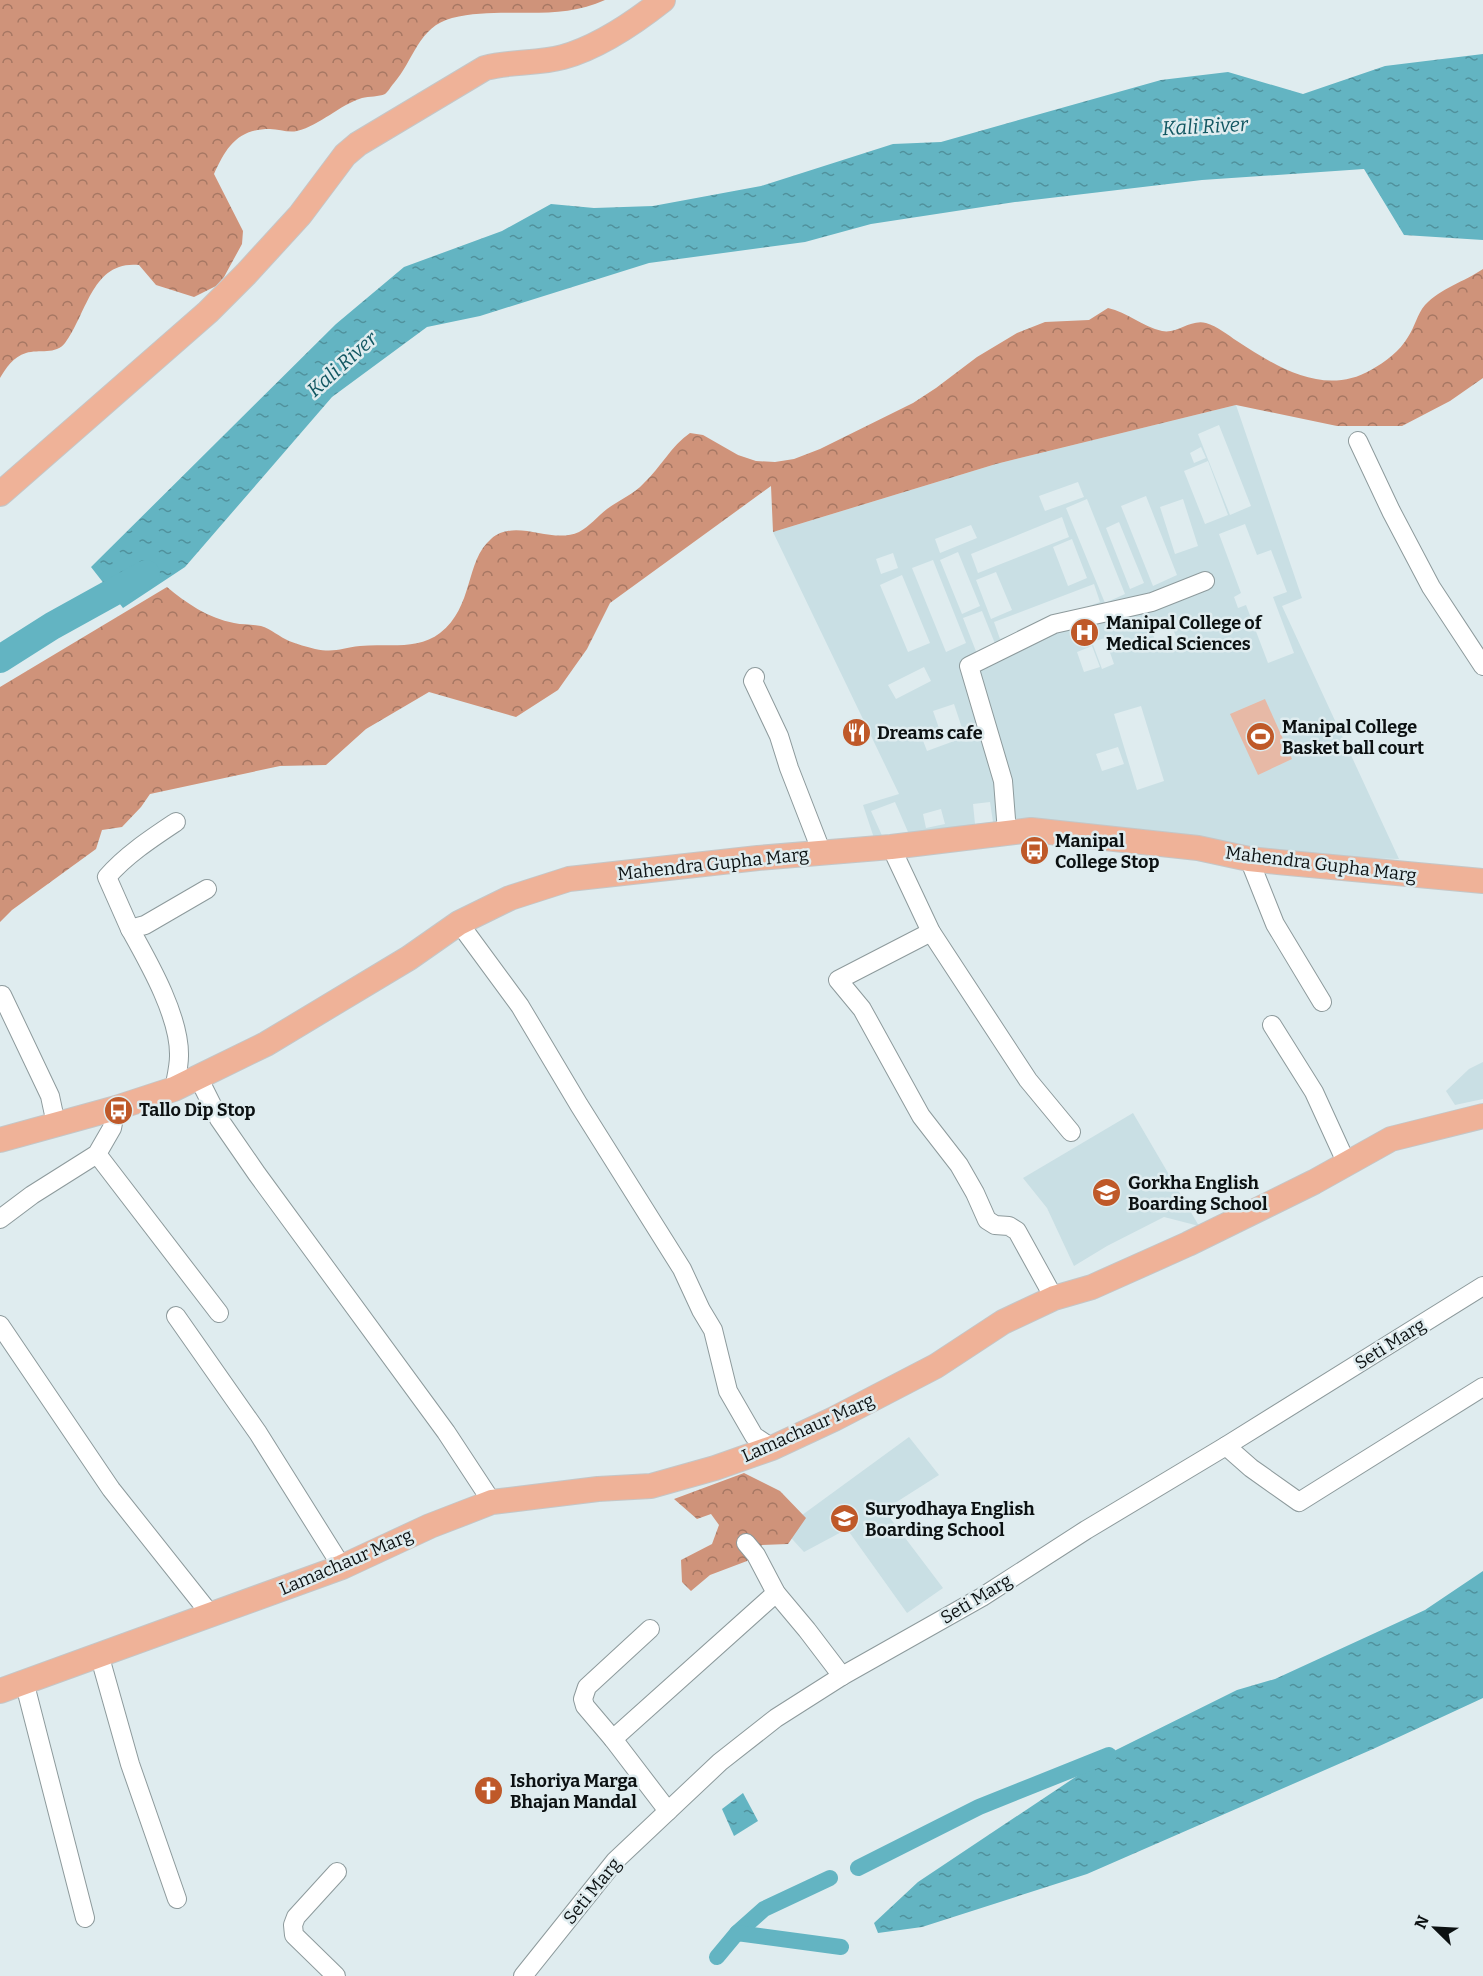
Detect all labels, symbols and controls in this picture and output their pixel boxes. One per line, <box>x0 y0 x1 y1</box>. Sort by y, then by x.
water label: Kali River <box>1162 112 1249 140</box>
water label: Kali River <box>302 326 383 402</box>
place label: Manipal College of Medical Sciences <box>1106 612 1263 655</box>
hospital icon: Manipal College of Medical Sciences <box>1069 617 1101 649</box>
place label: Manipal College Basket ball court <box>1282 716 1424 759</box>
restaurant icon: Dreams cafe <box>840 717 872 749</box>
sports icon: Manipal College Basket ball court <box>1245 721 1277 753</box>
place label: Dreams cafe <box>877 722 983 744</box>
place label: Manipal College Stop <box>1055 830 1159 873</box>
bus stop icon: Manipal College Stop <box>1018 835 1050 867</box>
street label: Mahendra Gupha Marg <box>1224 841 1418 887</box>
street label: Mahendra Gupha Marg <box>616 843 810 885</box>
bus stop icon: Tallo Dip Stop <box>102 1094 134 1126</box>
place label: Tallo Dip Stop <box>139 1099 256 1121</box>
place label: Gorkha English Boarding School <box>1128 1172 1268 1215</box>
school or university icon: Gorkha English Boarding School <box>1091 1177 1123 1209</box>
street label: Seti Marg <box>1351 1314 1429 1374</box>
street label: Lamachaur Marg <box>738 1389 878 1467</box>
place label: Suryodhaya English Boarding School <box>865 1498 1035 1541</box>
school or university icon: Suryodhaya English Boarding School <box>828 1503 860 1535</box>
street label: Lamachaur Marg <box>276 1524 416 1600</box>
street label: Seti Marg <box>936 1569 1016 1629</box>
place label: Ishoriya Marga Bhajan Mandal <box>510 1770 638 1813</box>
church icon: Ishoriya Marga Bhajan Mandal <box>473 1775 505 1807</box>
street label: Seti Marg <box>559 1853 625 1929</box>
north arrow <box>1405 1898 1465 1958</box>
text: N <box>1411 1913 1433 1932</box>

